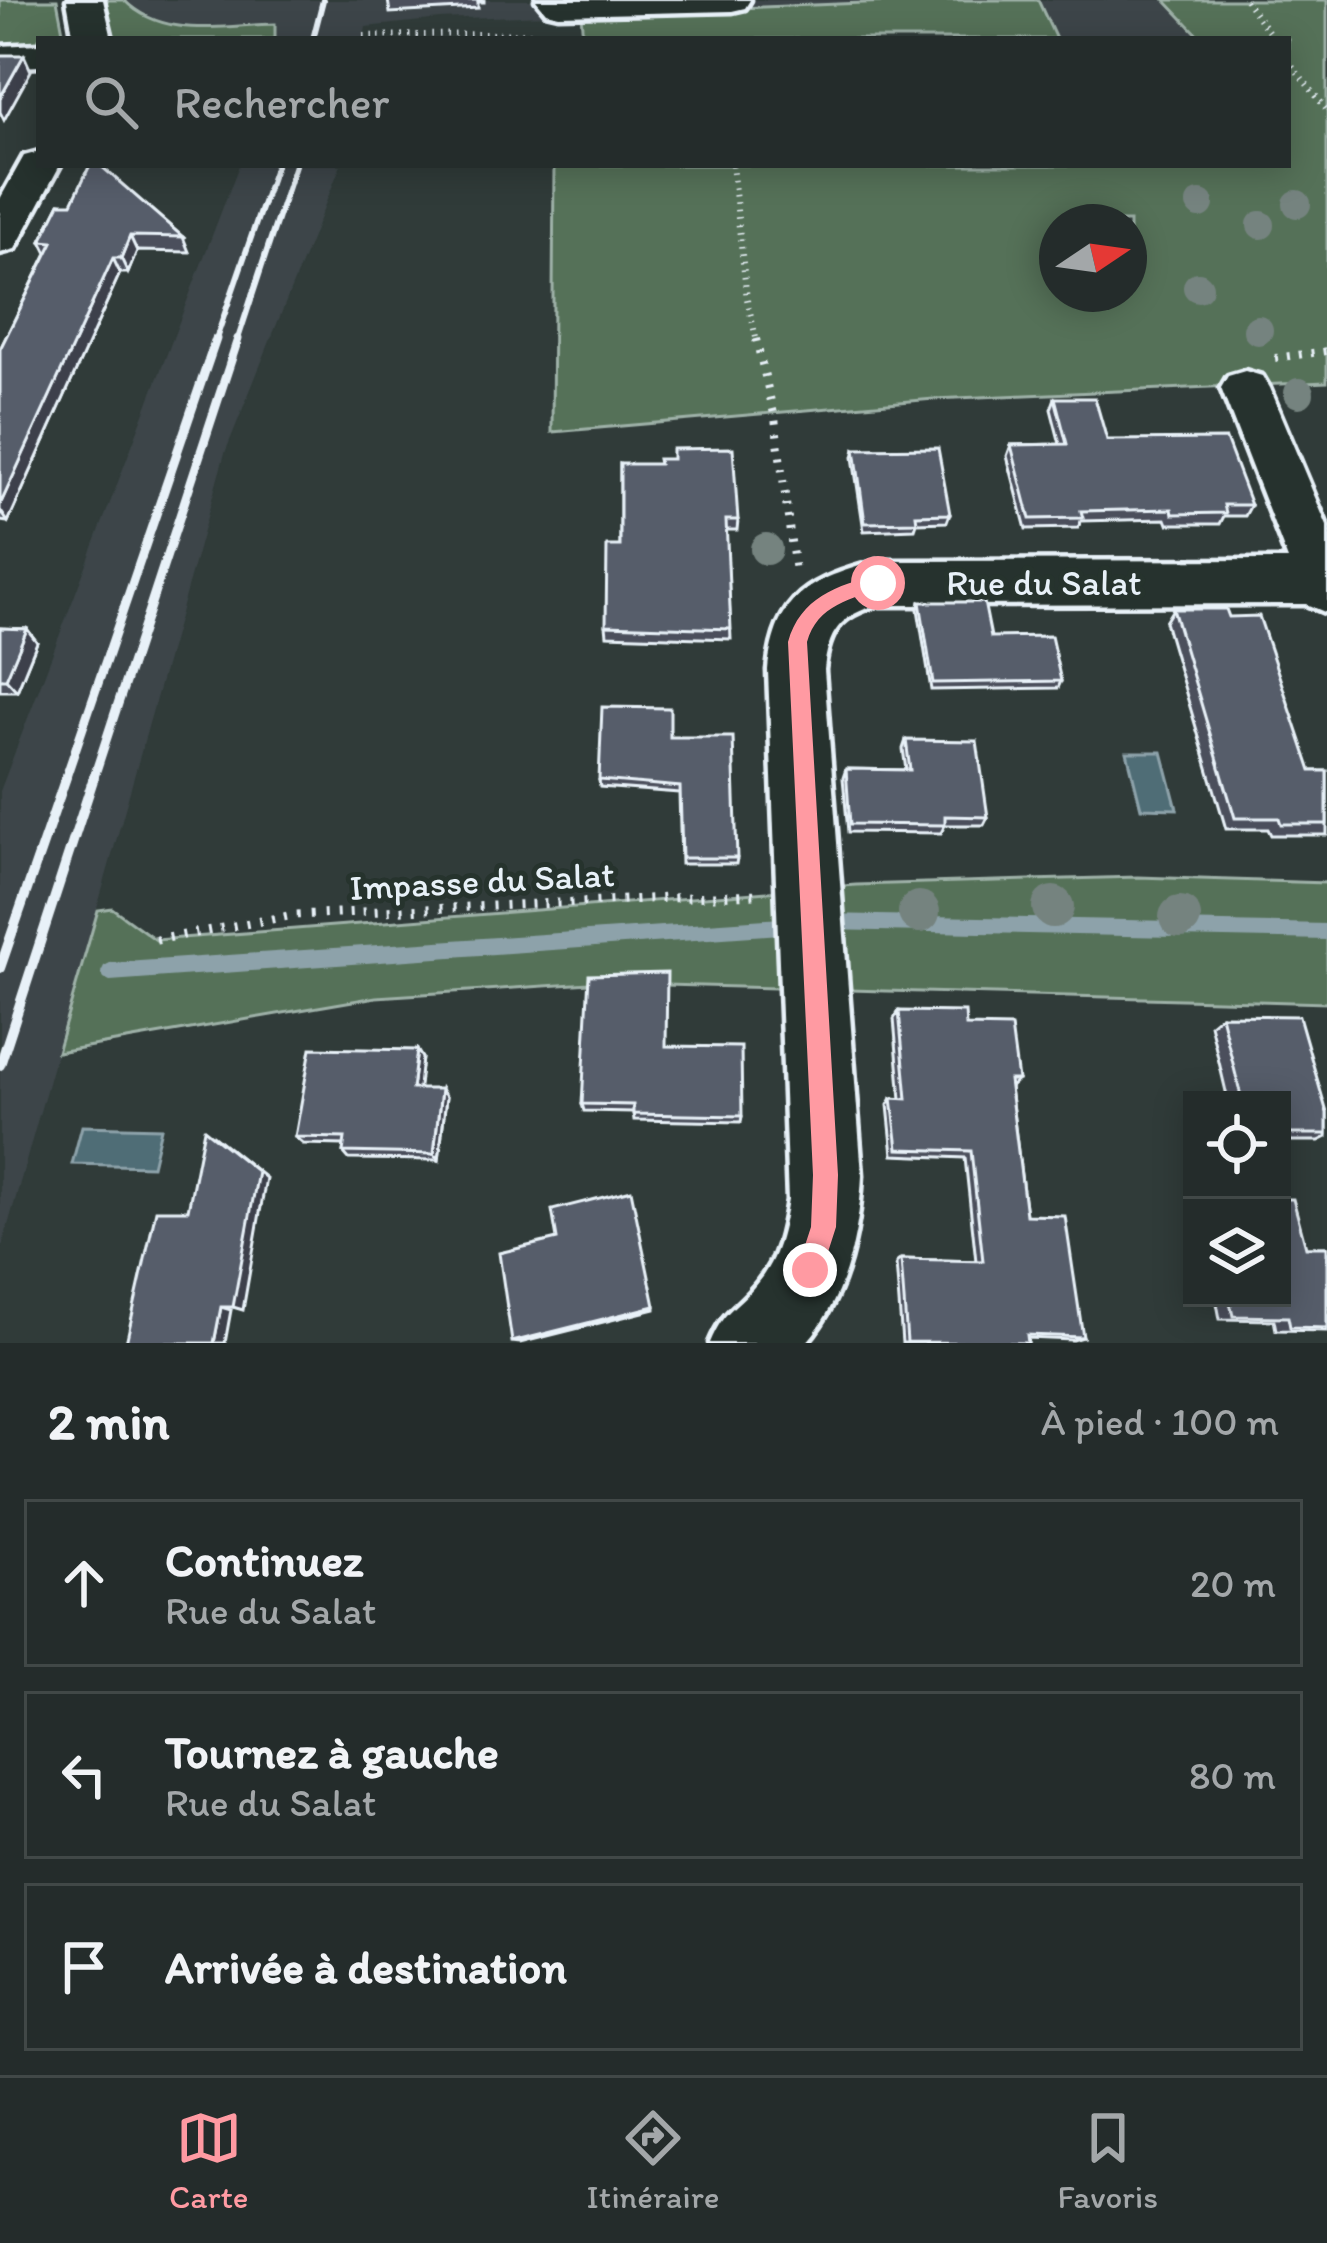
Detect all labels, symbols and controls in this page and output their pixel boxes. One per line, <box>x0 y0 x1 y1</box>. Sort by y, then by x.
search box <box>36 36 1291 168</box>
icon: search <box>78 69 144 135</box>
text: Rechercher <box>174 75 389 129</box>
north arrow <box>1039 204 1147 312</box>
route start <box>851 556 905 610</box>
street label: Rue du Salat <box>946 561 1142 604</box>
street label: Impasse du Salat <box>348 852 616 909</box>
map controls <box>1183 1091 1291 1307</box>
button: locate <box>1183 1091 1291 1199</box>
button: layers <box>1183 1199 1291 1307</box>
route end <box>783 1243 837 1297</box>
text: 2 min <box>48 1391 169 1452</box>
text: À pied · 100 m <box>1041 1398 1279 1445</box>
text: Continuez <box>165 1533 363 1587</box>
icon: ahead <box>51 1550 117 1616</box>
text: 20 m <box>1190 1560 1276 1607</box>
text: Rue du Salat <box>165 1587 377 1634</box>
text: Tournez à gauche <box>165 1725 499 1779</box>
icon: left <box>51 1742 117 1808</box>
text: 80 m <box>1189 1752 1276 1799</box>
text: Rue du Salat <box>165 1779 377 1826</box>
icon: arrive <box>51 1934 117 2000</box>
text: Arrivée à destination <box>165 1940 567 1994</box>
tab: Carte <box>169 2105 249 2216</box>
tab: Itinéraire <box>586 2105 720 2216</box>
tab: Favoris <box>1057 2105 1158 2216</box>

